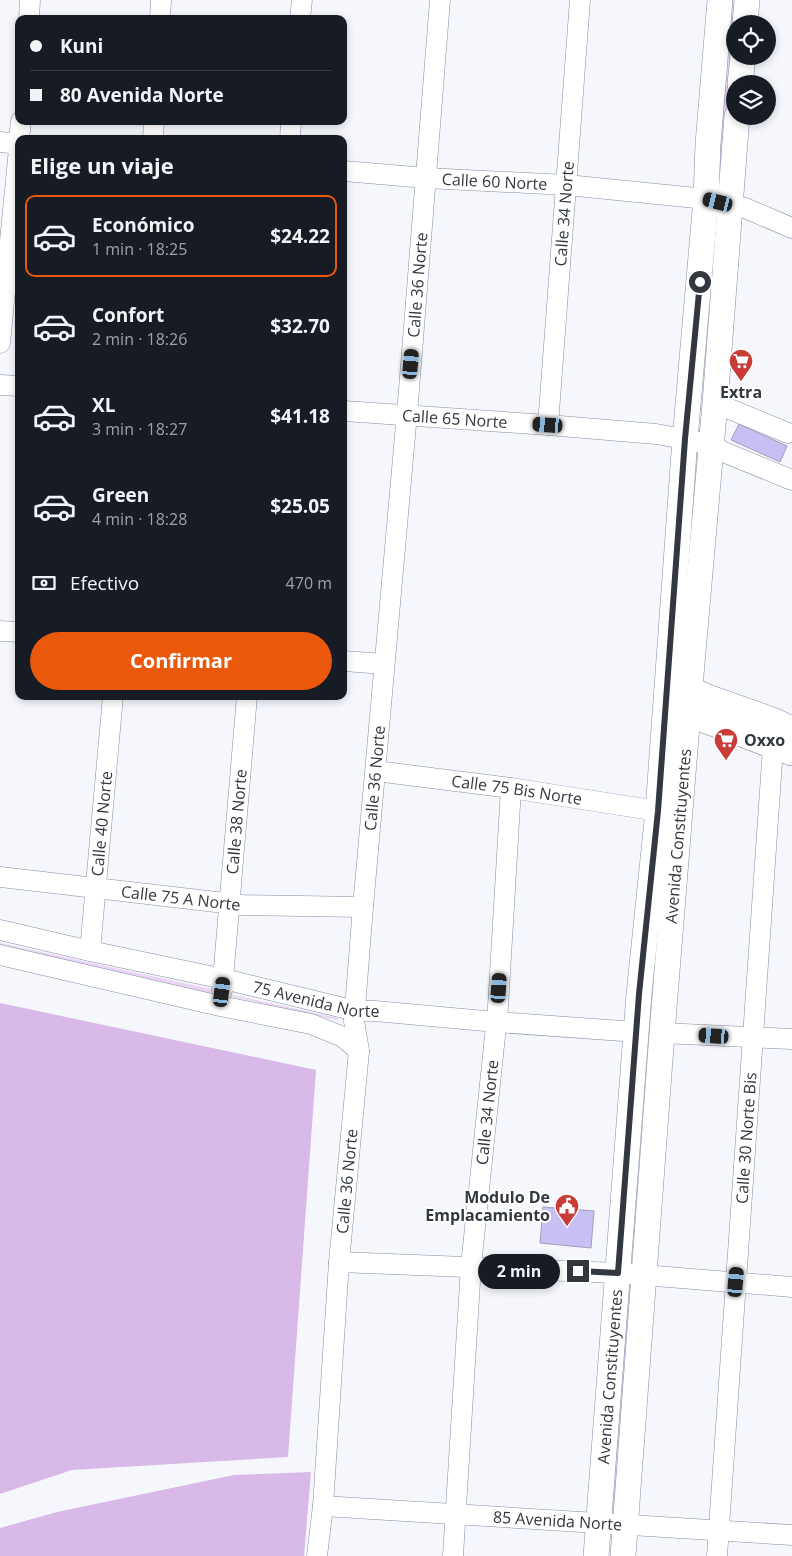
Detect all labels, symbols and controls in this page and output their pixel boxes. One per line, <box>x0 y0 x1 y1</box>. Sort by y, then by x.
map controls <box>726 15 776 125</box>
button: locate <box>726 15 776 65</box>
text: Kuni <box>60 33 103 59</box>
button: layers <box>726 75 776 125</box>
text: 80 Avenida Norte <box>60 82 224 108</box>
text: Elige un viaje <box>30 150 174 180</box>
street label: Calle 34 Norte <box>549 160 579 267</box>
street label: Calle 60 Norte <box>441 168 548 195</box>
car <box>701 191 734 213</box>
text: Económico <box>92 212 194 238</box>
icon: car <box>32 214 77 259</box>
text: $24.22 <box>270 223 330 249</box>
street label: Calle 36 Norte <box>402 231 432 338</box>
text: 1 min · 18:25 <box>92 238 187 260</box>
route start <box>689 271 711 293</box>
text: Confort <box>92 302 164 328</box>
icon: car <box>32 304 77 349</box>
text: $32.70 <box>270 313 330 339</box>
text: 2 min · 18:26 <box>92 328 187 350</box>
car <box>402 348 419 380</box>
supermarket icon: Extra <box>728 348 754 382</box>
place label: Extra <box>720 381 762 403</box>
text: XL <box>92 392 115 418</box>
icon: car <box>32 394 77 439</box>
text: $41.18 <box>270 403 330 429</box>
street label: Calle 65 Norte <box>401 404 508 433</box>
car <box>532 416 563 434</box>
text: 3 min · 18:27 <box>92 418 187 440</box>
text: Green <box>92 482 149 508</box>
icon: car <box>32 484 77 529</box>
text: $25.05 <box>270 493 330 519</box>
text: 4 min · 18:28 <box>92 508 187 530</box>
icon: cash <box>30 569 58 597</box>
text: Efectivo <box>70 570 139 596</box>
text: 470 m <box>286 572 332 594</box>
button: Confirmar <box>30 632 332 690</box>
street label: Calle 36 Norte <box>359 725 390 832</box>
supermarket icon: Oxxo <box>713 727 739 761</box>
place label: Oxxo <box>744 729 785 751</box>
street label: Avenida Constituyentes <box>660 748 696 924</box>
street label: Calle 38 Norte <box>221 768 252 875</box>
street label: Calle 40 Norte <box>86 770 117 877</box>
street label: Calle 75 Bis Norte <box>450 770 584 810</box>
street label: Calle 75 A Norte <box>120 880 242 916</box>
car <box>490 973 507 1003</box>
street label: 75 Avenida Norte <box>251 975 379 1022</box>
car <box>212 976 231 1008</box>
car <box>698 1027 729 1045</box>
street label: Calle 34 Norte <box>471 1059 503 1166</box>
street label: Calle 30 Norte Bis <box>730 1072 761 1204</box>
street label: Calle 36 Norte <box>331 1128 363 1235</box>
place label: Modulo De Emplacamiento <box>425 1186 550 1226</box>
public building icon: Modulo De Emplacamiento <box>554 1193 580 1227</box>
callout: 2 min <box>478 1254 560 1288</box>
text: 2 min <box>497 1260 541 1282</box>
route end <box>567 1260 589 1282</box>
car <box>727 1266 744 1298</box>
street label: Avenida Constituyentes <box>592 1288 627 1465</box>
street label: 85 Avenida Norte <box>492 1506 623 1535</box>

